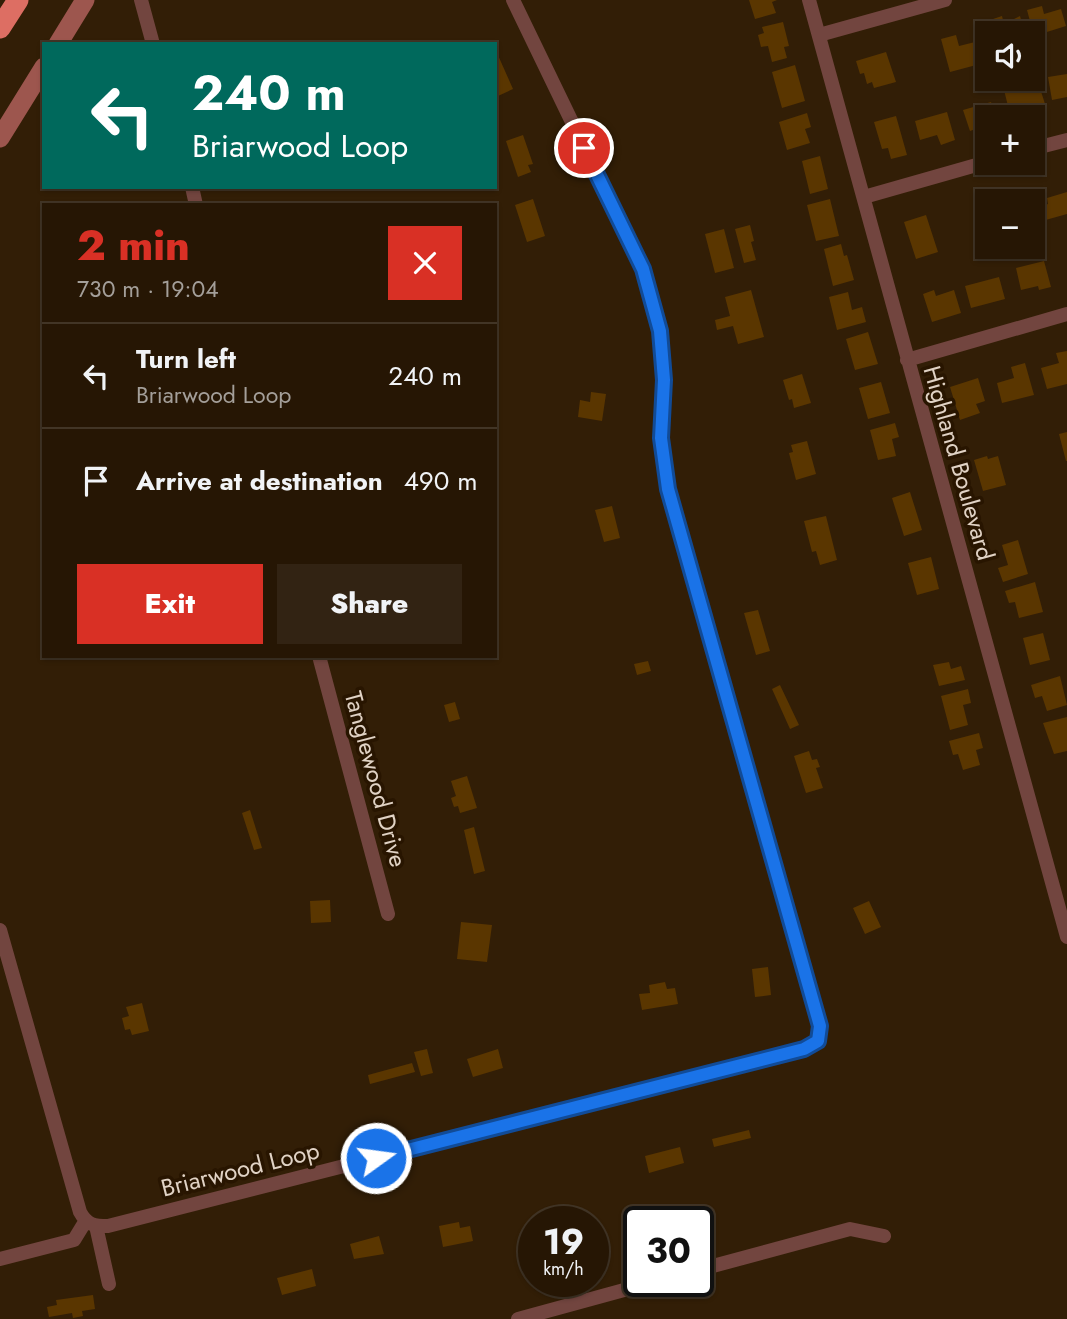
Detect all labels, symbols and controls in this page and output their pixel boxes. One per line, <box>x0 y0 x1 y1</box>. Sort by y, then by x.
map controls <box>975 21 1045 259</box>
button: sound <box>975 21 1045 91</box>
text: 240 m <box>192 58 346 128</box>
icon: left <box>77 70 168 161</box>
button: + <box>975 105 1045 175</box>
pin <box>554 118 614 178</box>
text: Briarwood Loop <box>192 123 408 169</box>
icon: arrive <box>565 129 603 167</box>
button: − <box>975 189 1045 259</box>
text: 2 min <box>77 215 190 276</box>
button: close <box>388 226 462 300</box>
text: 730 m · 19:04 <box>77 272 219 306</box>
text: Turn left <box>136 340 236 378</box>
icon: left <box>77 357 115 395</box>
text: 240 m <box>388 357 462 395</box>
street label: Highland Boulevard <box>914 362 1004 564</box>
text: Briarwood Loop <box>136 378 291 412</box>
icon: arrive <box>77 462 115 500</box>
text: Arrive at destination <box>136 462 383 500</box>
text: 490 m <box>404 462 478 500</box>
button: Exit <box>77 564 263 644</box>
button: Share <box>277 564 462 644</box>
street label: Tanglewood Drive <box>336 687 416 871</box>
position arrow <box>339 1121 413 1195</box>
street label: Briarwood Loop <box>157 1132 323 1206</box>
speed limit sign: 30 <box>623 1206 714 1297</box>
text: 19 <box>543 1217 584 1267</box>
text: km/h <box>543 1256 584 1282</box>

